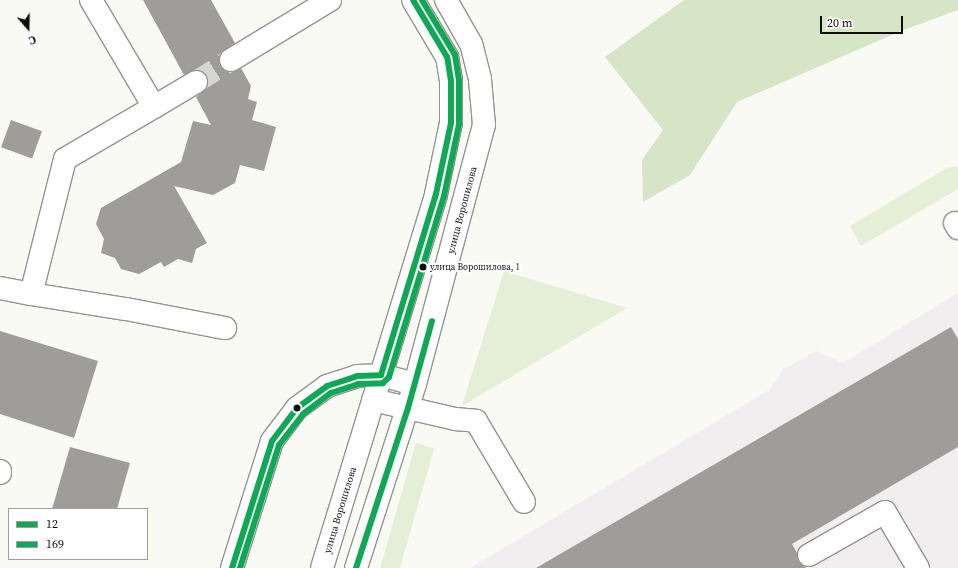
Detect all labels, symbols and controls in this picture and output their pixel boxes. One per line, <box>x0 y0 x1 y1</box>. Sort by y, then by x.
north arrow <box>8 8 48 48</box>
scale bar <box>822 8 905 34</box>
text: 20 m <box>827 15 853 31</box>
text: С <box>26 32 38 48</box>
street label: улица Ворошилова <box>445 165 479 255</box>
marker: улица Ворошилова, 1 <box>418 262 428 272</box>
place label: улица Ворошилова, 1 <box>430 262 520 272</box>
unlabelled marker <box>292 403 302 413</box>
street label: улица Ворошилова <box>321 465 359 555</box>
legend <box>8 508 148 560</box>
text: 12 <box>46 516 58 532</box>
text: 169 <box>46 536 64 552</box>

